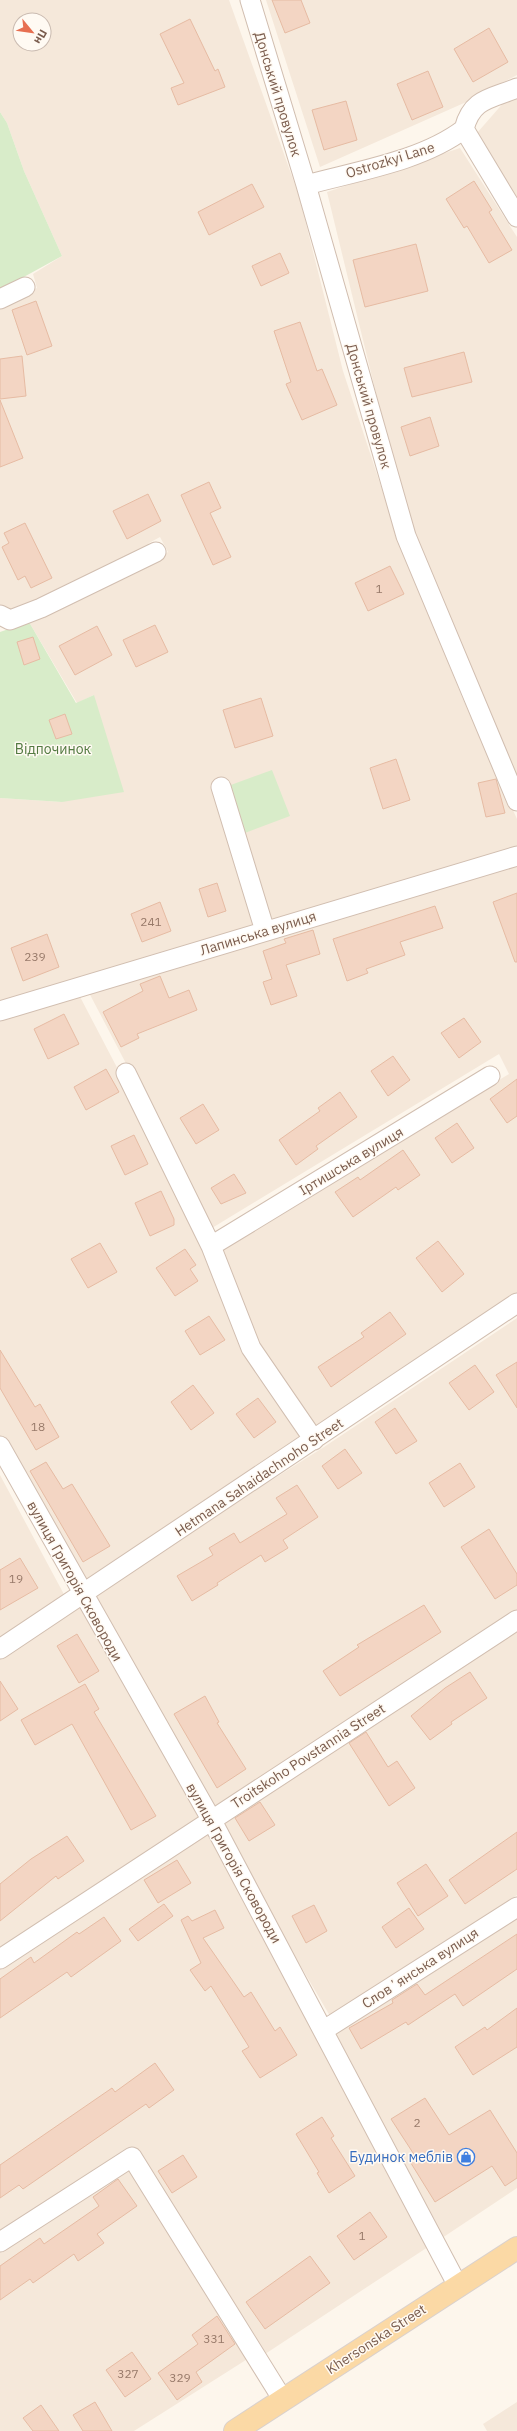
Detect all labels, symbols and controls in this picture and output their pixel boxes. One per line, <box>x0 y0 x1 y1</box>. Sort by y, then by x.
north arrow <box>12 12 52 52</box>
text: Пн <box>31 27 50 47</box>
street label: Донський провулок <box>250 29 306 159</box>
street label: Ostrozkyi Lane <box>343 138 437 182</box>
street label: Донський провулок <box>342 341 396 471</box>
house number: 1 <box>375 581 383 596</box>
park label: Відпочинок <box>15 740 91 758</box>
street label: Лапинська вулиця <box>198 907 318 959</box>
house number: 241 <box>140 914 162 929</box>
house number: 239 <box>24 949 46 964</box>
street label: Іртишська вулиця <box>295 1123 407 1199</box>
street label: Hetmana Sahaidachnoho Street <box>171 1414 347 1540</box>
house number: 18 <box>31 1419 45 1434</box>
street label: вулиця Григорія Сковороди <box>23 1498 127 1664</box>
house number: 19 <box>9 1571 23 1586</box>
street label: Troitskoho Povstannia Street <box>228 1699 389 1813</box>
street label: вулиця Григорія Сковороди <box>182 1780 286 1946</box>
street label: Словʼянська вулиця <box>358 1924 482 2012</box>
house number: 2 <box>413 2115 421 2130</box>
shop icon: Будинок меблів <box>456 2147 476 2167</box>
place label: Будинок меблів <box>349 2148 453 2166</box>
house number: 1 <box>358 2228 366 2243</box>
street label: Khersonska Street <box>323 2300 429 2378</box>
house number: 331 <box>203 2331 225 2346</box>
house number: 327 <box>117 2366 139 2381</box>
house number: 329 <box>169 2370 191 2385</box>

